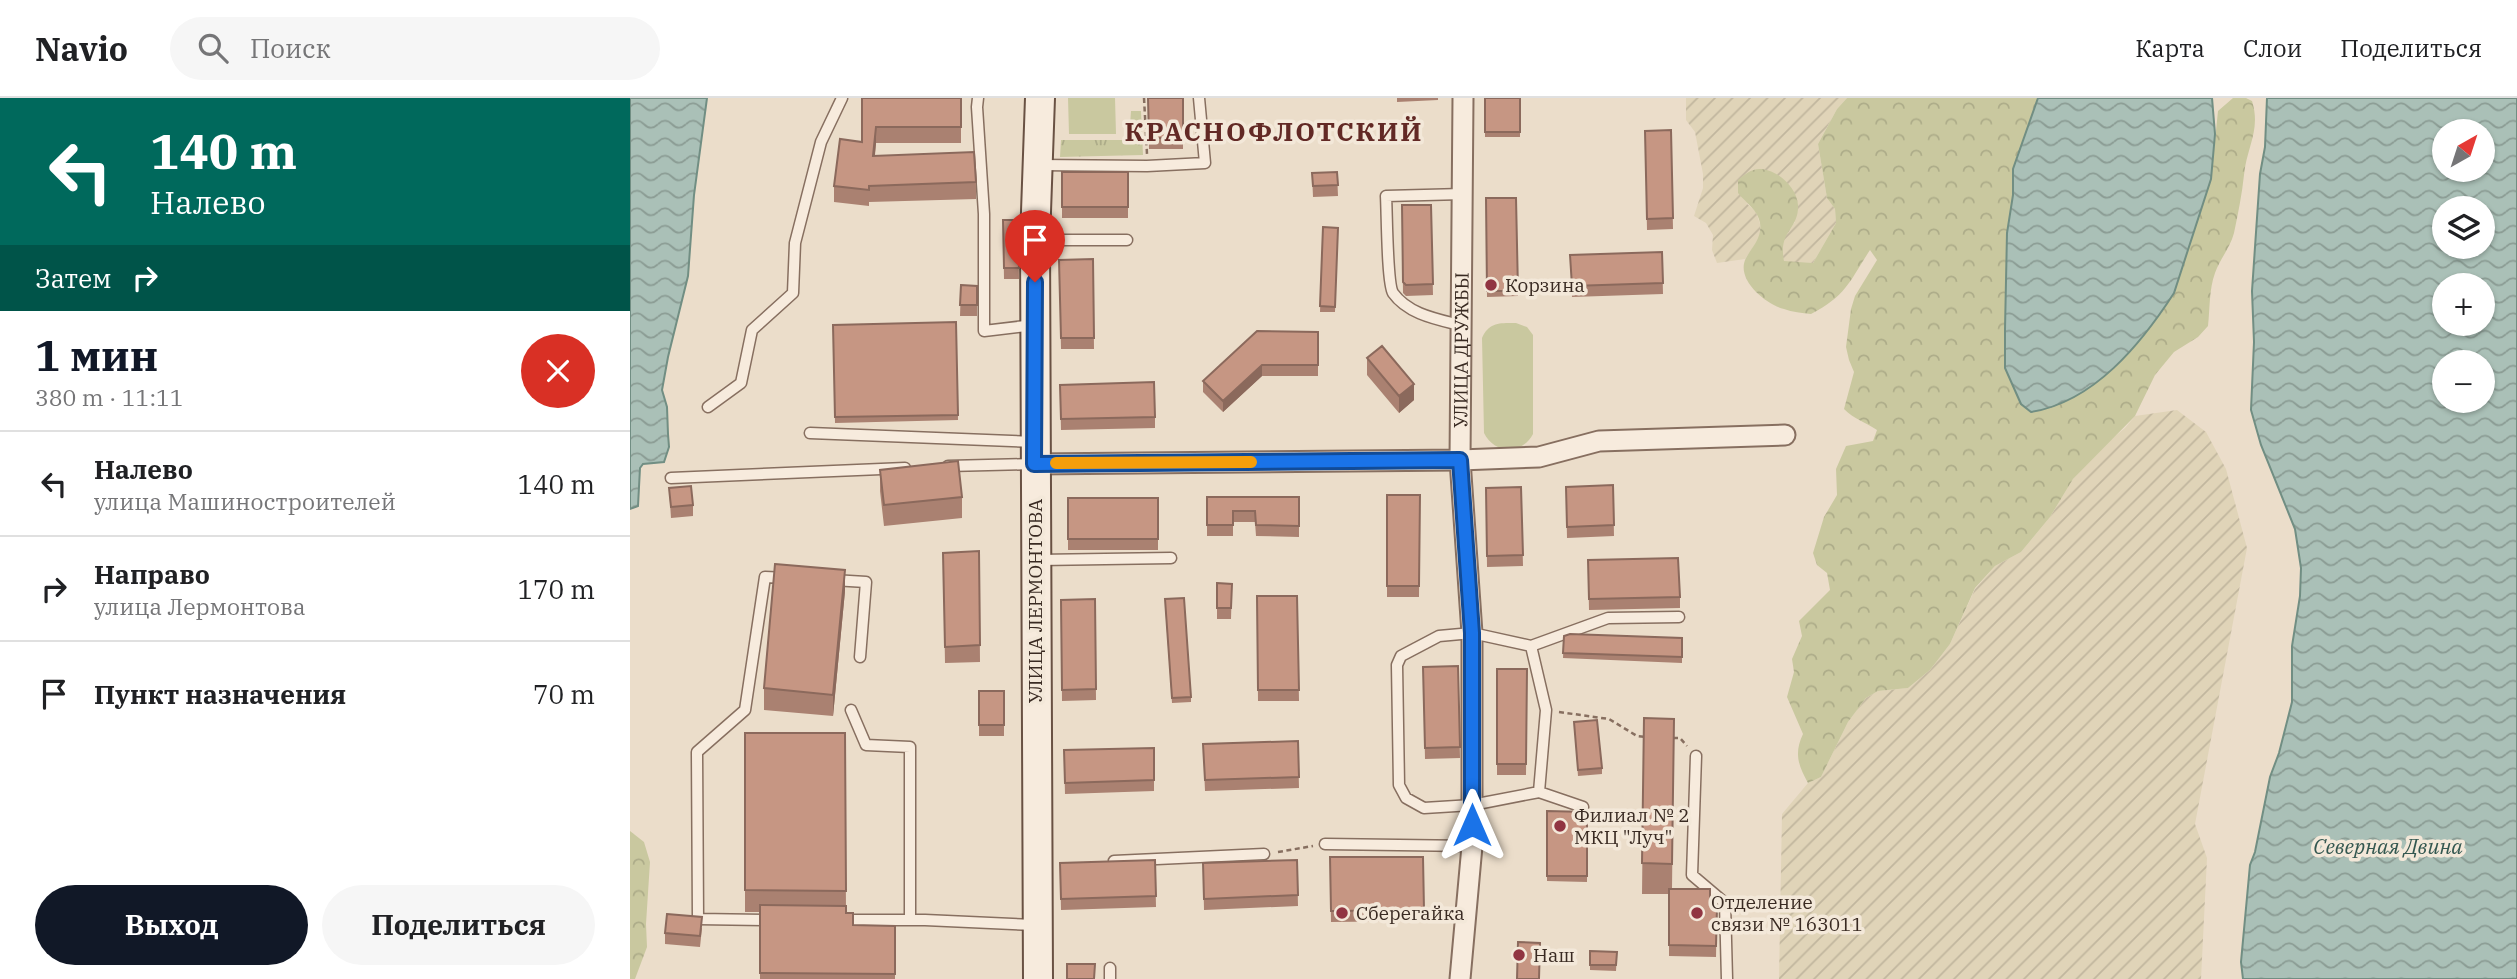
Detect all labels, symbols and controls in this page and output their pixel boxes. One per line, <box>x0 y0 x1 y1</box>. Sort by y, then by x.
search box <box>170 17 660 80</box>
text: Navio <box>35 27 128 70</box>
icon: search <box>194 29 232 67</box>
text: Поиск <box>250 31 331 65</box>
text: Карта <box>2135 32 2205 64</box>
text: Слои <box>2243 32 2302 64</box>
text: Поделиться <box>2340 32 2482 64</box>
district label: КРАСНОФЛОТСКИЙ <box>1125 114 1423 148</box>
text: 140 m <box>150 119 297 182</box>
north arrow <box>2432 119 2496 182</box>
map controls <box>2432 119 2495 413</box>
icon: left <box>35 126 126 217</box>
text: Налево <box>150 181 266 223</box>
button: layers <box>2432 196 2495 259</box>
pin <box>1005 210 1065 282</box>
icon: arrive <box>1016 221 1054 259</box>
icon: right <box>126 259 164 297</box>
text: Затем <box>35 261 112 295</box>
street label: УЛИЦА ДРУЖБЫ <box>1448 272 1474 428</box>
place label: Корзина <box>1505 273 1585 297</box>
button: + <box>2432 273 2495 336</box>
marker: Корзина <box>1483 277 1499 293</box>
text: 1 мин <box>35 328 158 383</box>
button: close <box>521 334 595 408</box>
button: − <box>2432 350 2495 413</box>
text: 380 m · 11:11 <box>35 382 184 412</box>
text: Налево <box>94 452 193 486</box>
icon: left <box>35 465 73 503</box>
text: 140 m <box>517 467 595 501</box>
text: улица Машиностроителей <box>94 486 396 516</box>
street label: УЛИЦА ЛЕРМОНТОВА <box>1023 499 1047 703</box>
text: Направо <box>94 557 210 591</box>
icon: right <box>35 570 73 608</box>
text: 170 m <box>517 572 595 606</box>
text: улица Лермонтова <box>94 591 306 621</box>
icon: arrive <box>35 675 73 713</box>
text: Пункт назначения <box>94 677 346 711</box>
text: 70 m <box>533 677 595 711</box>
position arrow <box>1435 788 1509 862</box>
place label: Филиал № 2 МКЦ "Луч" <box>1574 803 1690 849</box>
marker: Филиал № 2 МКЦ "Луч" <box>1552 818 1568 834</box>
water label: Северная Двина <box>2313 832 2463 860</box>
button: Выход <box>35 885 308 965</box>
button: Поделиться <box>322 885 595 965</box>
place label: Отделение связи № 163011 <box>1711 890 1863 936</box>
place label: Сберегайка <box>1356 901 1465 925</box>
marker: Сберегайка <box>1334 905 1350 921</box>
marker: Отделение связи № 163011 <box>1689 905 1705 921</box>
place label: Наш <box>1533 943 1575 967</box>
marker: Наш <box>1511 947 1527 963</box>

